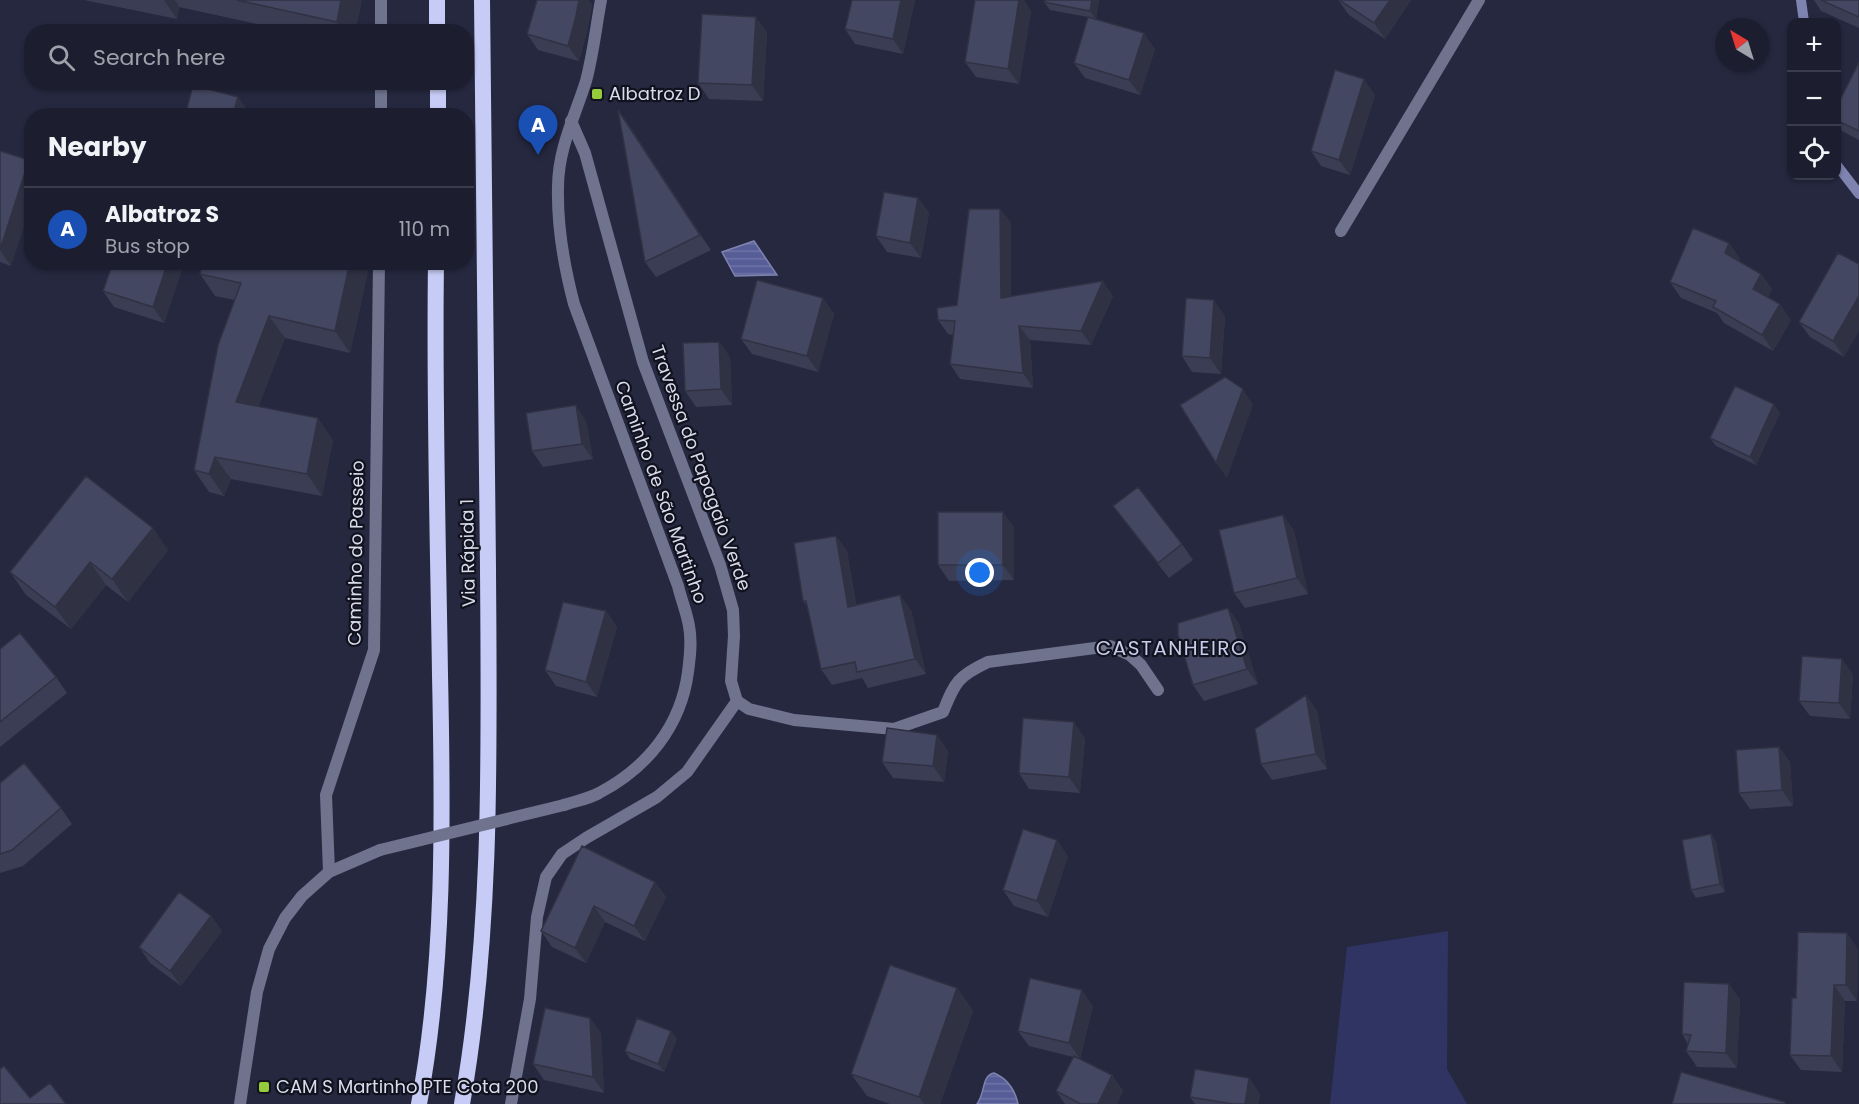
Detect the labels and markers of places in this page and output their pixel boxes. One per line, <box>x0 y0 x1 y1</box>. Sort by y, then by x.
place label: Albatroz D <box>609 81 700 106</box>
marker: Albatroz D <box>590 87 604 101</box>
pin: A <box>518 106 558 155</box>
place label: CAM S Martinho PTE Cota 200 <box>276 1074 539 1099</box>
marker: CAM S Martinho PTE Cota 200 <box>257 1080 271 1094</box>

